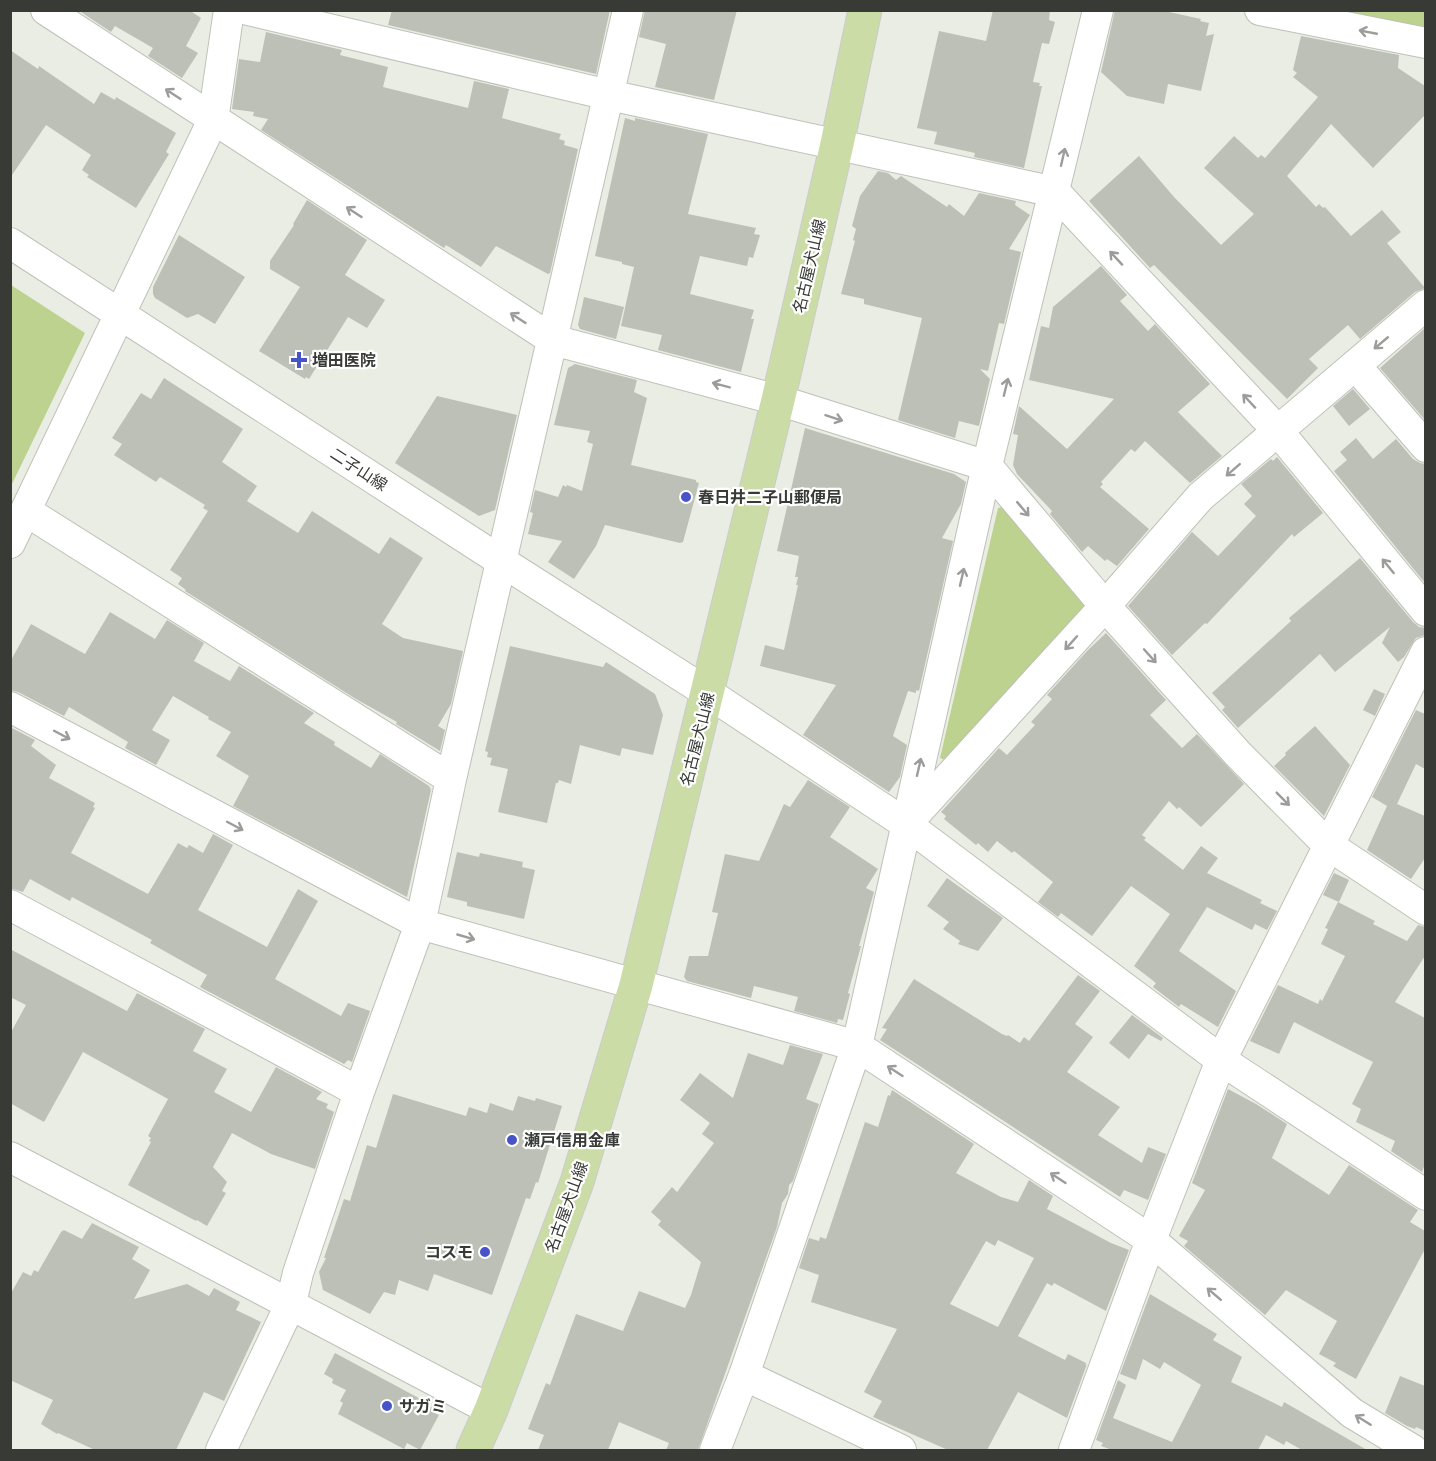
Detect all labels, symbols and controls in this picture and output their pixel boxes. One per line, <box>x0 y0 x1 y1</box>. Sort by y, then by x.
one-way arrow <box>1359 26 1378 37</box>
one-way arrow <box>166 88 182 100</box>
one-way arrow <box>1058 147 1069 167</box>
one-way arrow <box>347 206 363 218</box>
street label: 名古屋犬山線 <box>789 217 829 315</box>
one-way arrow <box>1109 251 1123 266</box>
one-way arrow <box>510 312 527 324</box>
one-way arrow <box>1374 336 1389 350</box>
marker: 増田医院 <box>290 351 308 369</box>
place label: 増田医院 <box>312 351 376 369</box>
one-way arrow <box>1001 378 1013 397</box>
one-way arrow <box>712 379 731 390</box>
one-way arrow <box>1242 393 1256 408</box>
one-way arrow <box>824 413 843 424</box>
street label: 二子山線 <box>327 444 391 494</box>
one-way arrow <box>1225 463 1241 476</box>
place label: 春日井二子山郵便局 <box>698 488 842 506</box>
marker: 春日井二子山郵便局 <box>679 490 693 504</box>
one-way arrow <box>1016 501 1029 517</box>
one-way arrow <box>1382 558 1395 574</box>
one-way arrow <box>957 567 968 587</box>
one-way arrow <box>1064 635 1078 650</box>
one-way arrow <box>1143 649 1157 664</box>
street label: 名古屋犬山線 <box>677 690 717 788</box>
one-way arrow <box>53 729 70 741</box>
one-way arrow <box>913 758 925 777</box>
one-way arrow <box>1275 792 1290 807</box>
one-way arrow <box>225 821 243 832</box>
one-way arrow <box>456 932 475 943</box>
one-way arrow <box>887 1065 904 1077</box>
place label: 瀬戸信用金庫 <box>524 1131 620 1149</box>
marker: 瀬戸信用金庫 <box>505 1133 519 1147</box>
street label: 名古屋犬山線 <box>541 1159 591 1255</box>
one-way arrow <box>1050 1172 1067 1184</box>
place label: コスモ <box>425 1243 473 1261</box>
marker: コスモ <box>478 1245 492 1259</box>
one-way arrow <box>1207 1287 1222 1301</box>
place label: サガミ <box>399 1397 447 1415</box>
marker: サガミ <box>380 1399 394 1413</box>
one-way arrow <box>1355 1413 1372 1425</box>

